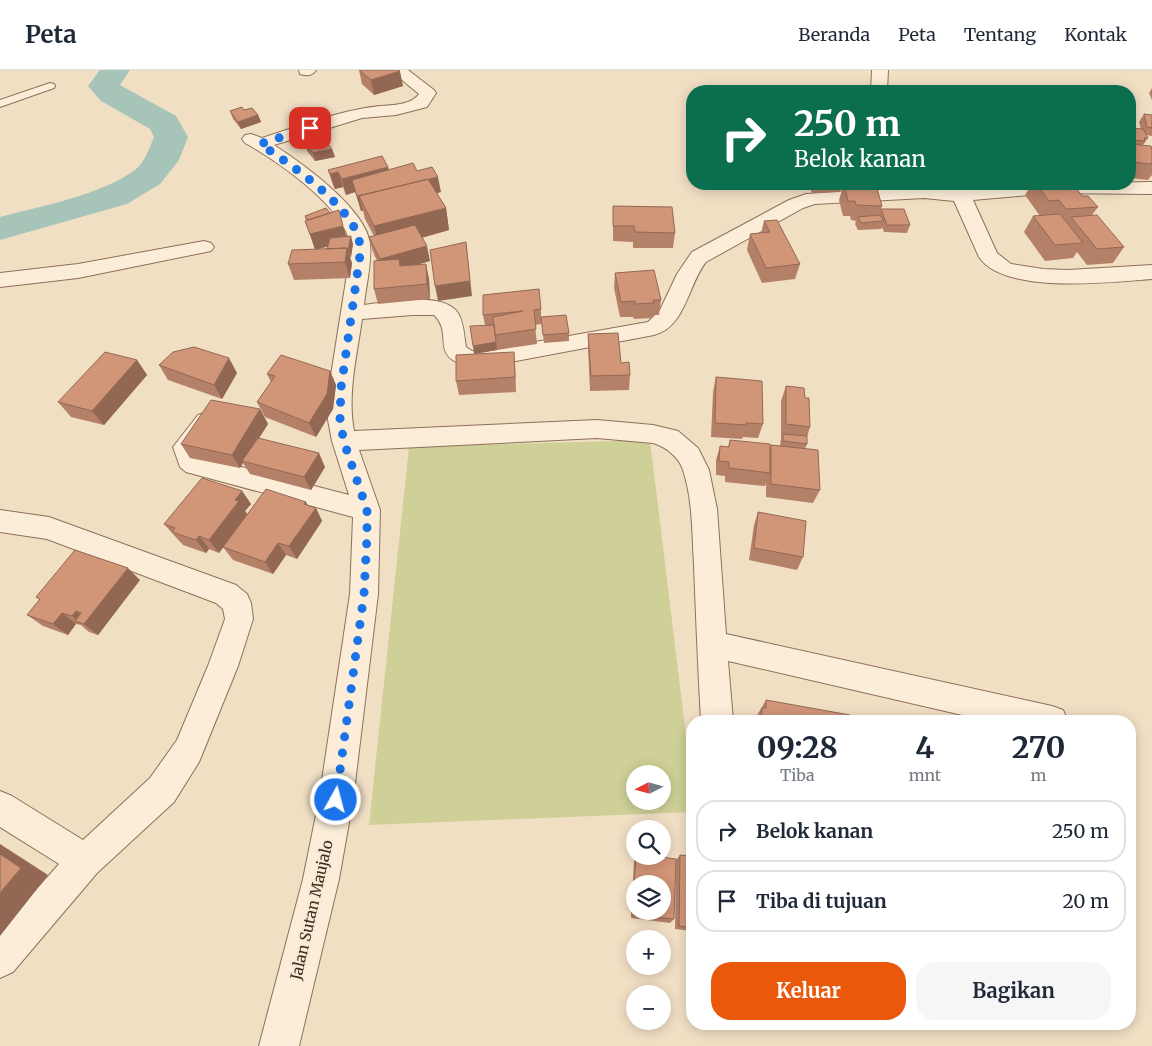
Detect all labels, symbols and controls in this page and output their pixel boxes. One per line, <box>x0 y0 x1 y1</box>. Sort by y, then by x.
text: Peta <box>25 19 77 50</box>
text: Beranda <box>798 23 870 46</box>
text: Peta <box>898 23 936 46</box>
text: Tentang <box>964 23 1036 46</box>
text: Kontak <box>1064 23 1127 46</box>
text: 250 m <box>794 102 900 146</box>
icon: right <box>711 105 776 170</box>
pin <box>289 107 331 149</box>
icon: arrive <box>296 114 324 142</box>
text: Belok kanan <box>794 145 926 173</box>
text: 09:28 <box>757 728 838 766</box>
text: 4 <box>915 728 934 766</box>
text: 270 <box>1012 728 1065 766</box>
north arrow <box>626 765 671 810</box>
map controls <box>626 765 671 1030</box>
text: Tiba <box>780 765 815 785</box>
text: mnt <box>909 765 941 785</box>
text: m <box>1031 765 1047 785</box>
position arrow <box>309 773 361 825</box>
icon: right <box>713 817 741 845</box>
text: Belok kanan <box>756 819 873 843</box>
text: 250 m <box>1052 819 1109 843</box>
button: search <box>626 820 671 865</box>
street label: Jalan Sutan Maujalo <box>286 838 337 983</box>
button: layers <box>626 875 671 920</box>
icon: arrive <box>713 887 741 915</box>
text: Tiba di tujuan <box>756 889 887 913</box>
text: 20 m <box>1062 889 1109 913</box>
button: + <box>626 930 671 975</box>
button: Keluar <box>711 962 906 1020</box>
button: Bagikan <box>916 962 1111 1020</box>
button: − <box>626 985 671 1030</box>

